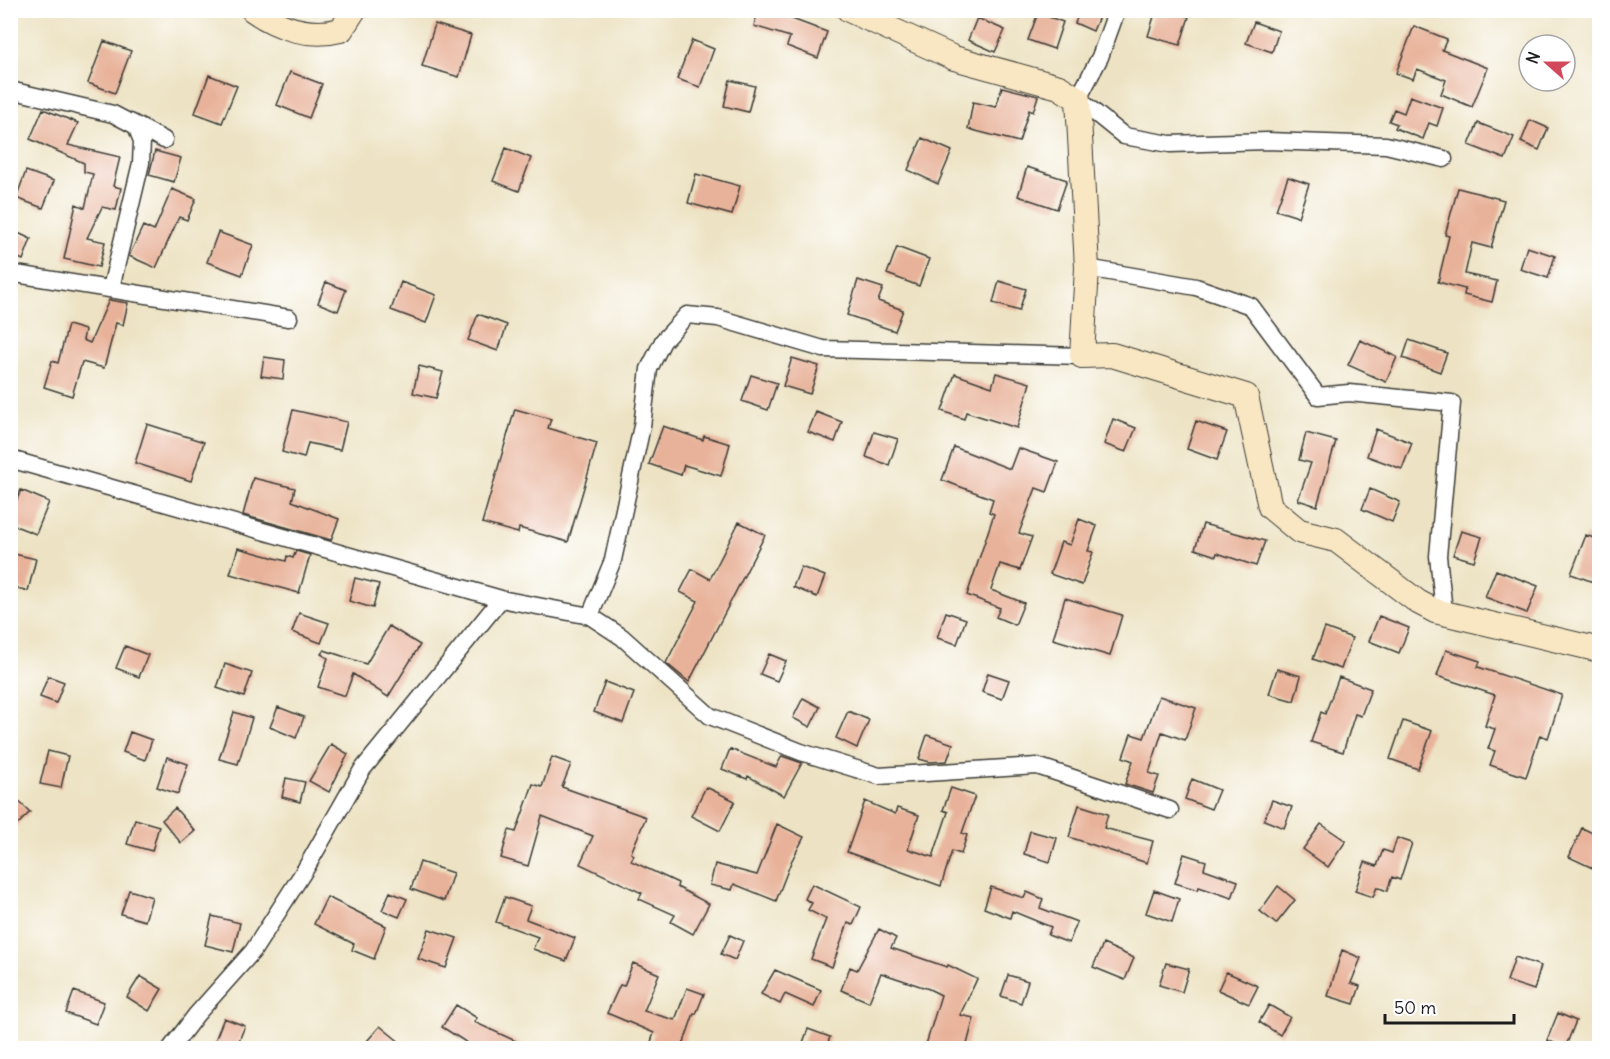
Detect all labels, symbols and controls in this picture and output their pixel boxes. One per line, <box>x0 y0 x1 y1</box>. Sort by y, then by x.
north arrow <box>1517 33 1577 93</box>
text: N <box>1522 49 1544 66</box>
scale bar <box>1385 987 1514 1025</box>
text: 50 m <box>1394 996 1436 1019</box>

